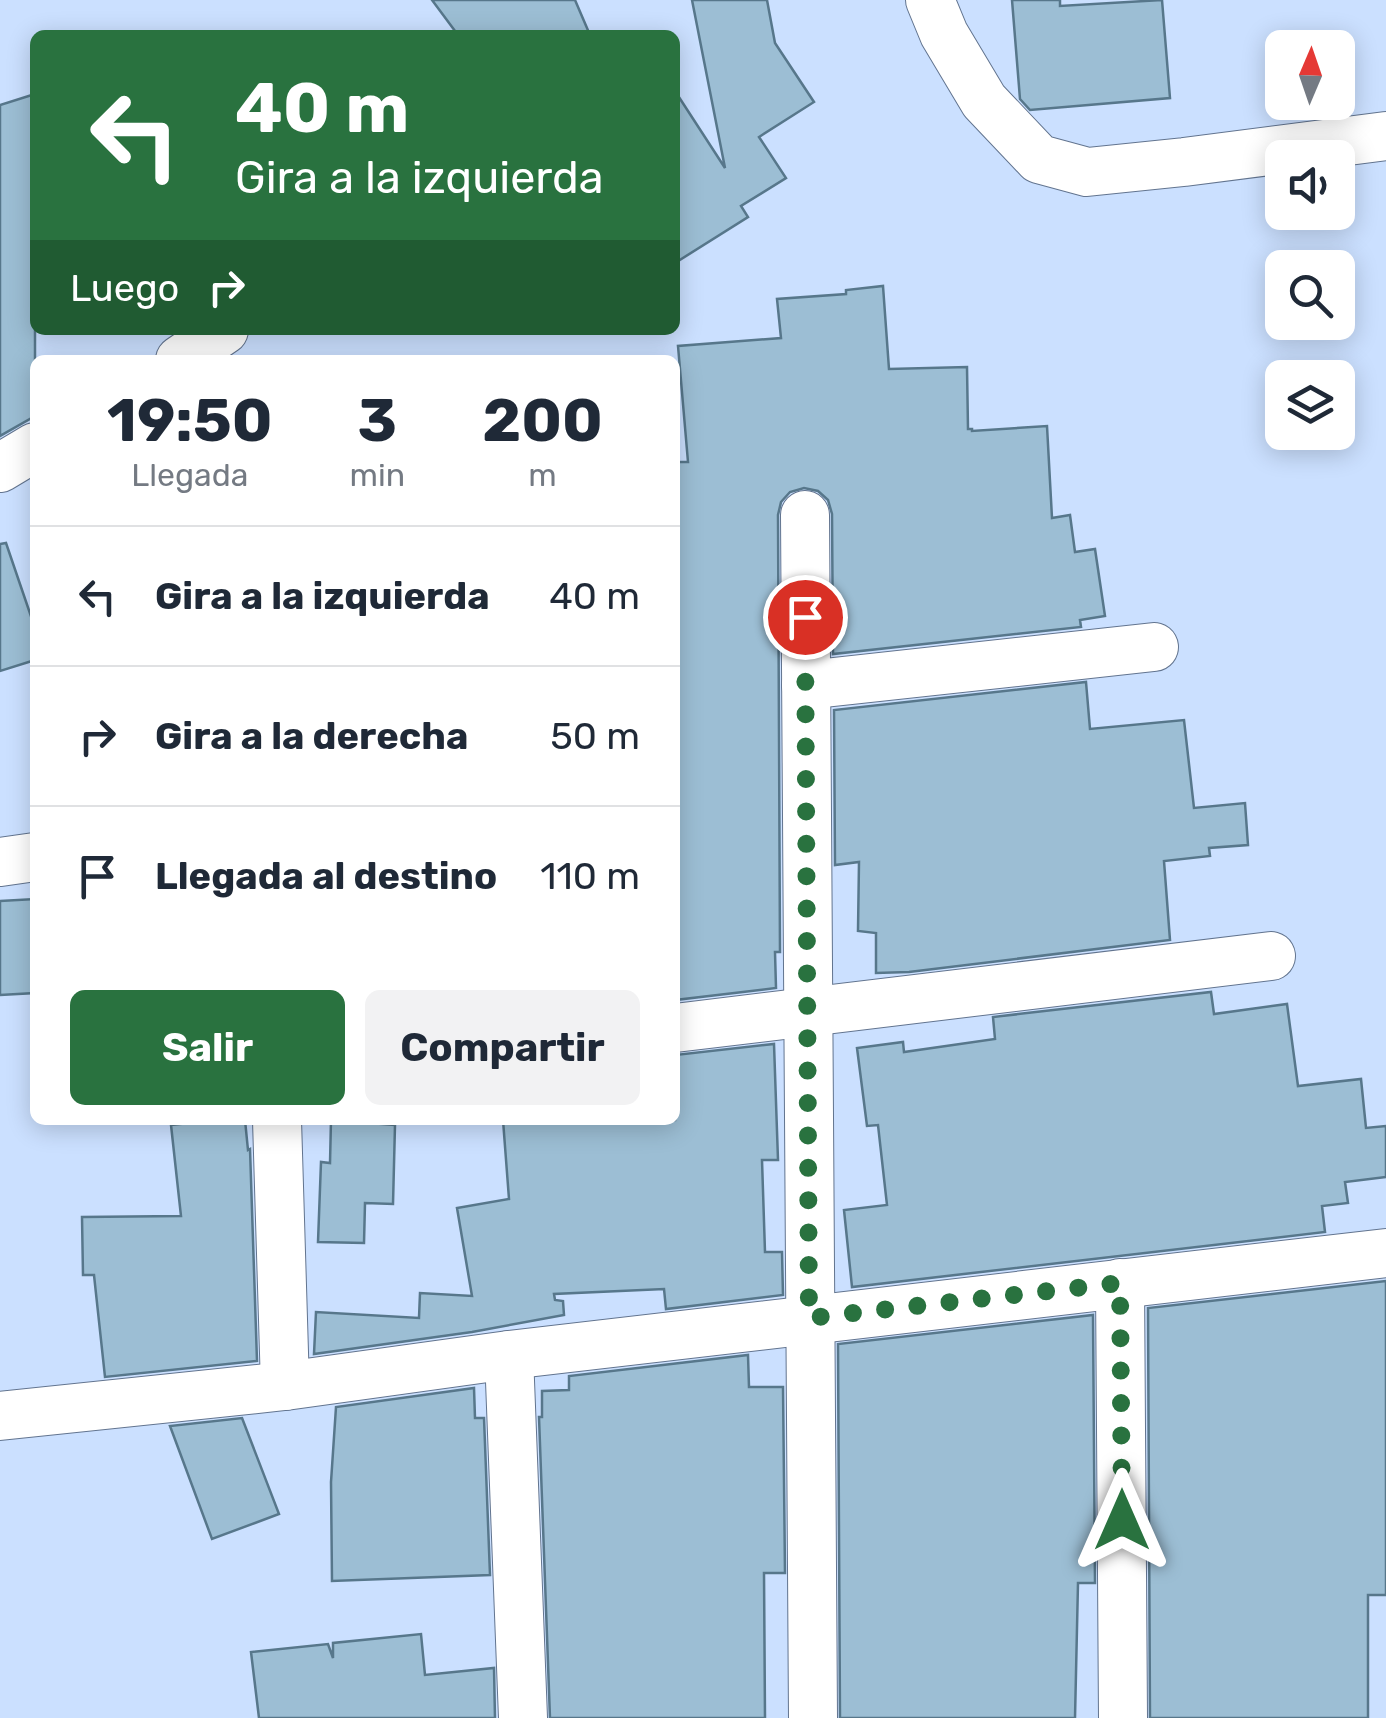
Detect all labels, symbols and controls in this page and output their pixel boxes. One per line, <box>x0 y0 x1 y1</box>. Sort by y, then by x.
north arrow <box>1265 30 1355 120</box>
map controls <box>1265 30 1355 450</box>
text: 40 m <box>235 67 409 150</box>
icon: left <box>70 70 200 200</box>
button: sound <box>1265 140 1355 230</box>
text: Gira a la izquierda <box>235 151 604 204</box>
button: search <box>1265 250 1355 340</box>
icon: right <box>199 260 254 315</box>
text: Luego <box>70 265 179 311</box>
button: layers <box>1265 360 1355 450</box>
text: 19:50 <box>107 385 272 456</box>
text: 3 <box>358 385 397 456</box>
text: 200 <box>482 385 603 456</box>
text: Llegada <box>131 456 248 494</box>
text: min <box>350 456 405 494</box>
text: m <box>528 456 557 494</box>
icon: left <box>70 569 125 624</box>
text: Gira a la izquierda <box>155 573 490 619</box>
text: 40 m <box>549 573 640 619</box>
pin <box>763 575 848 660</box>
icon: arrive <box>778 590 833 645</box>
icon: right <box>70 709 125 764</box>
text: Gira a la derecha <box>155 713 468 759</box>
text: 50 m <box>550 713 640 759</box>
icon: arrive <box>70 849 125 904</box>
text: Llegada al destino <box>155 853 497 899</box>
text: 110 m <box>540 853 640 899</box>
button: Salir <box>70 990 345 1105</box>
button: Compartir <box>365 990 640 1105</box>
position arrow <box>1070 1468 1174 1572</box>

